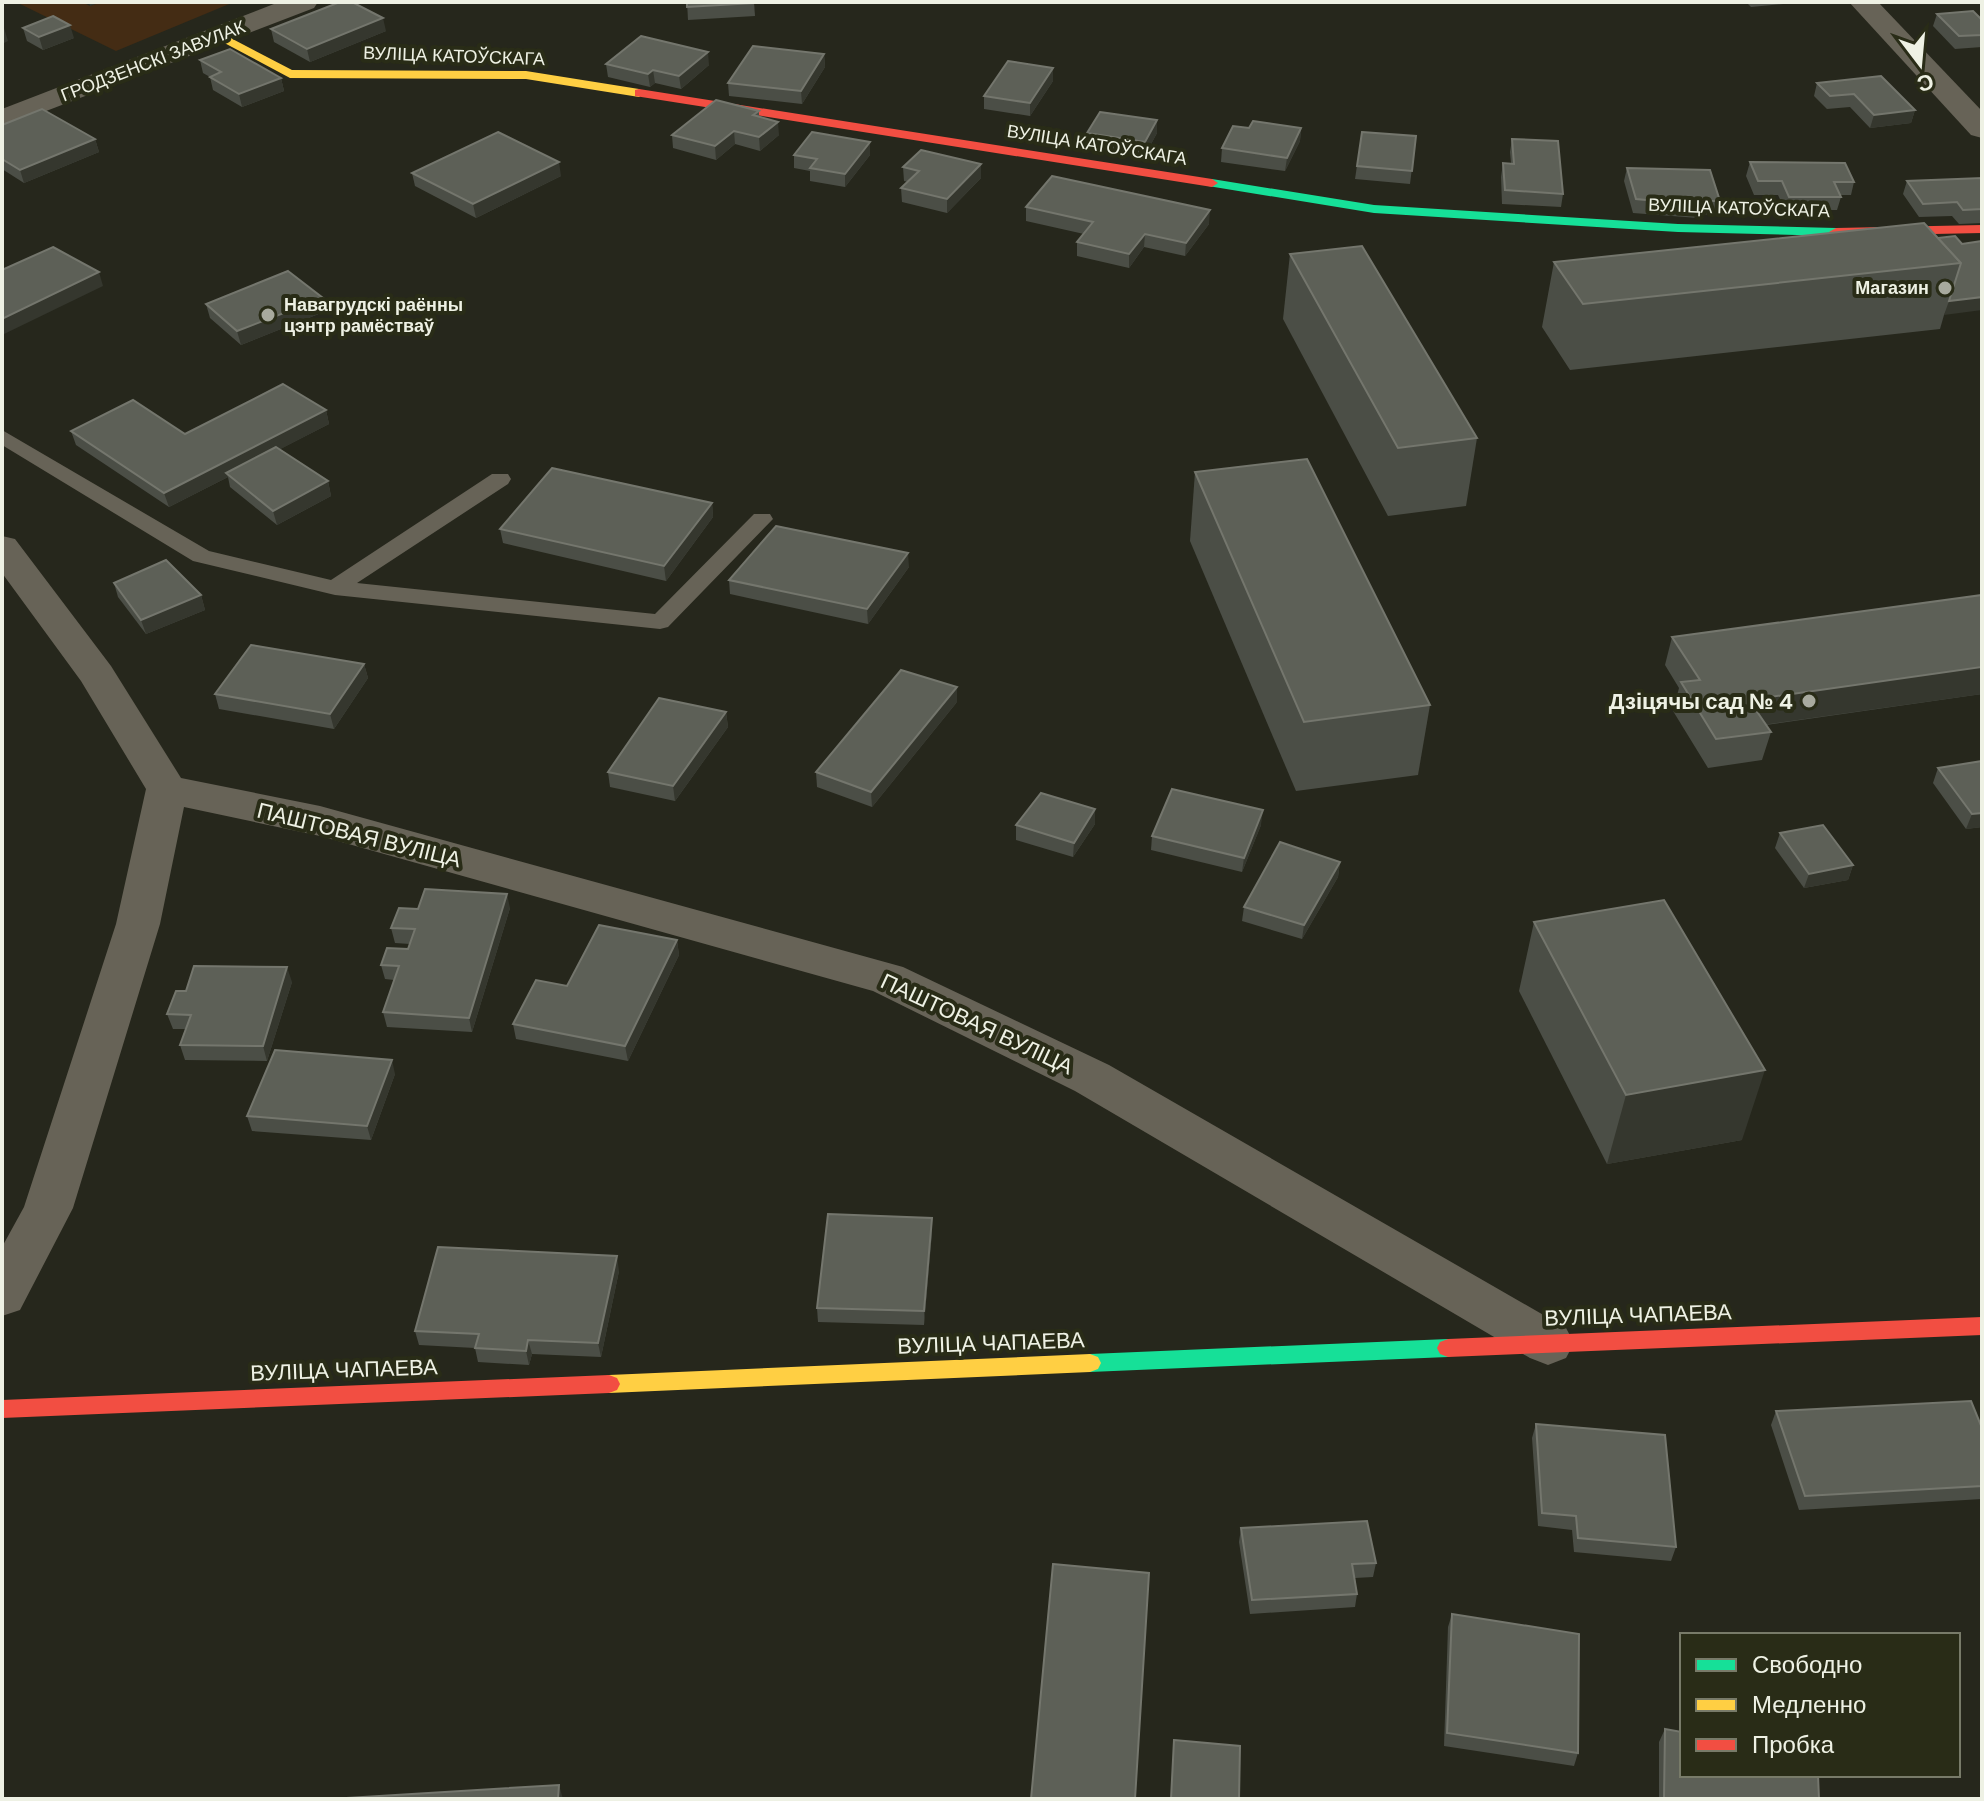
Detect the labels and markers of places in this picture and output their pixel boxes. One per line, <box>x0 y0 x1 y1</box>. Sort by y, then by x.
place label: Магазин <box>1855 276 1929 300</box>
marker: Магазин <box>1936 279 1954 297</box>
place label: Навагрудскі раённы цэнтр рамёстваў <box>284 293 463 338</box>
marker: Навагрудскі раённы цэнтр рамёстваў <box>259 306 277 324</box>
place label: Дзіцячы сад № 4 <box>1609 687 1793 716</box>
marker: Дзіцячы сад № 4 <box>1800 692 1818 710</box>

